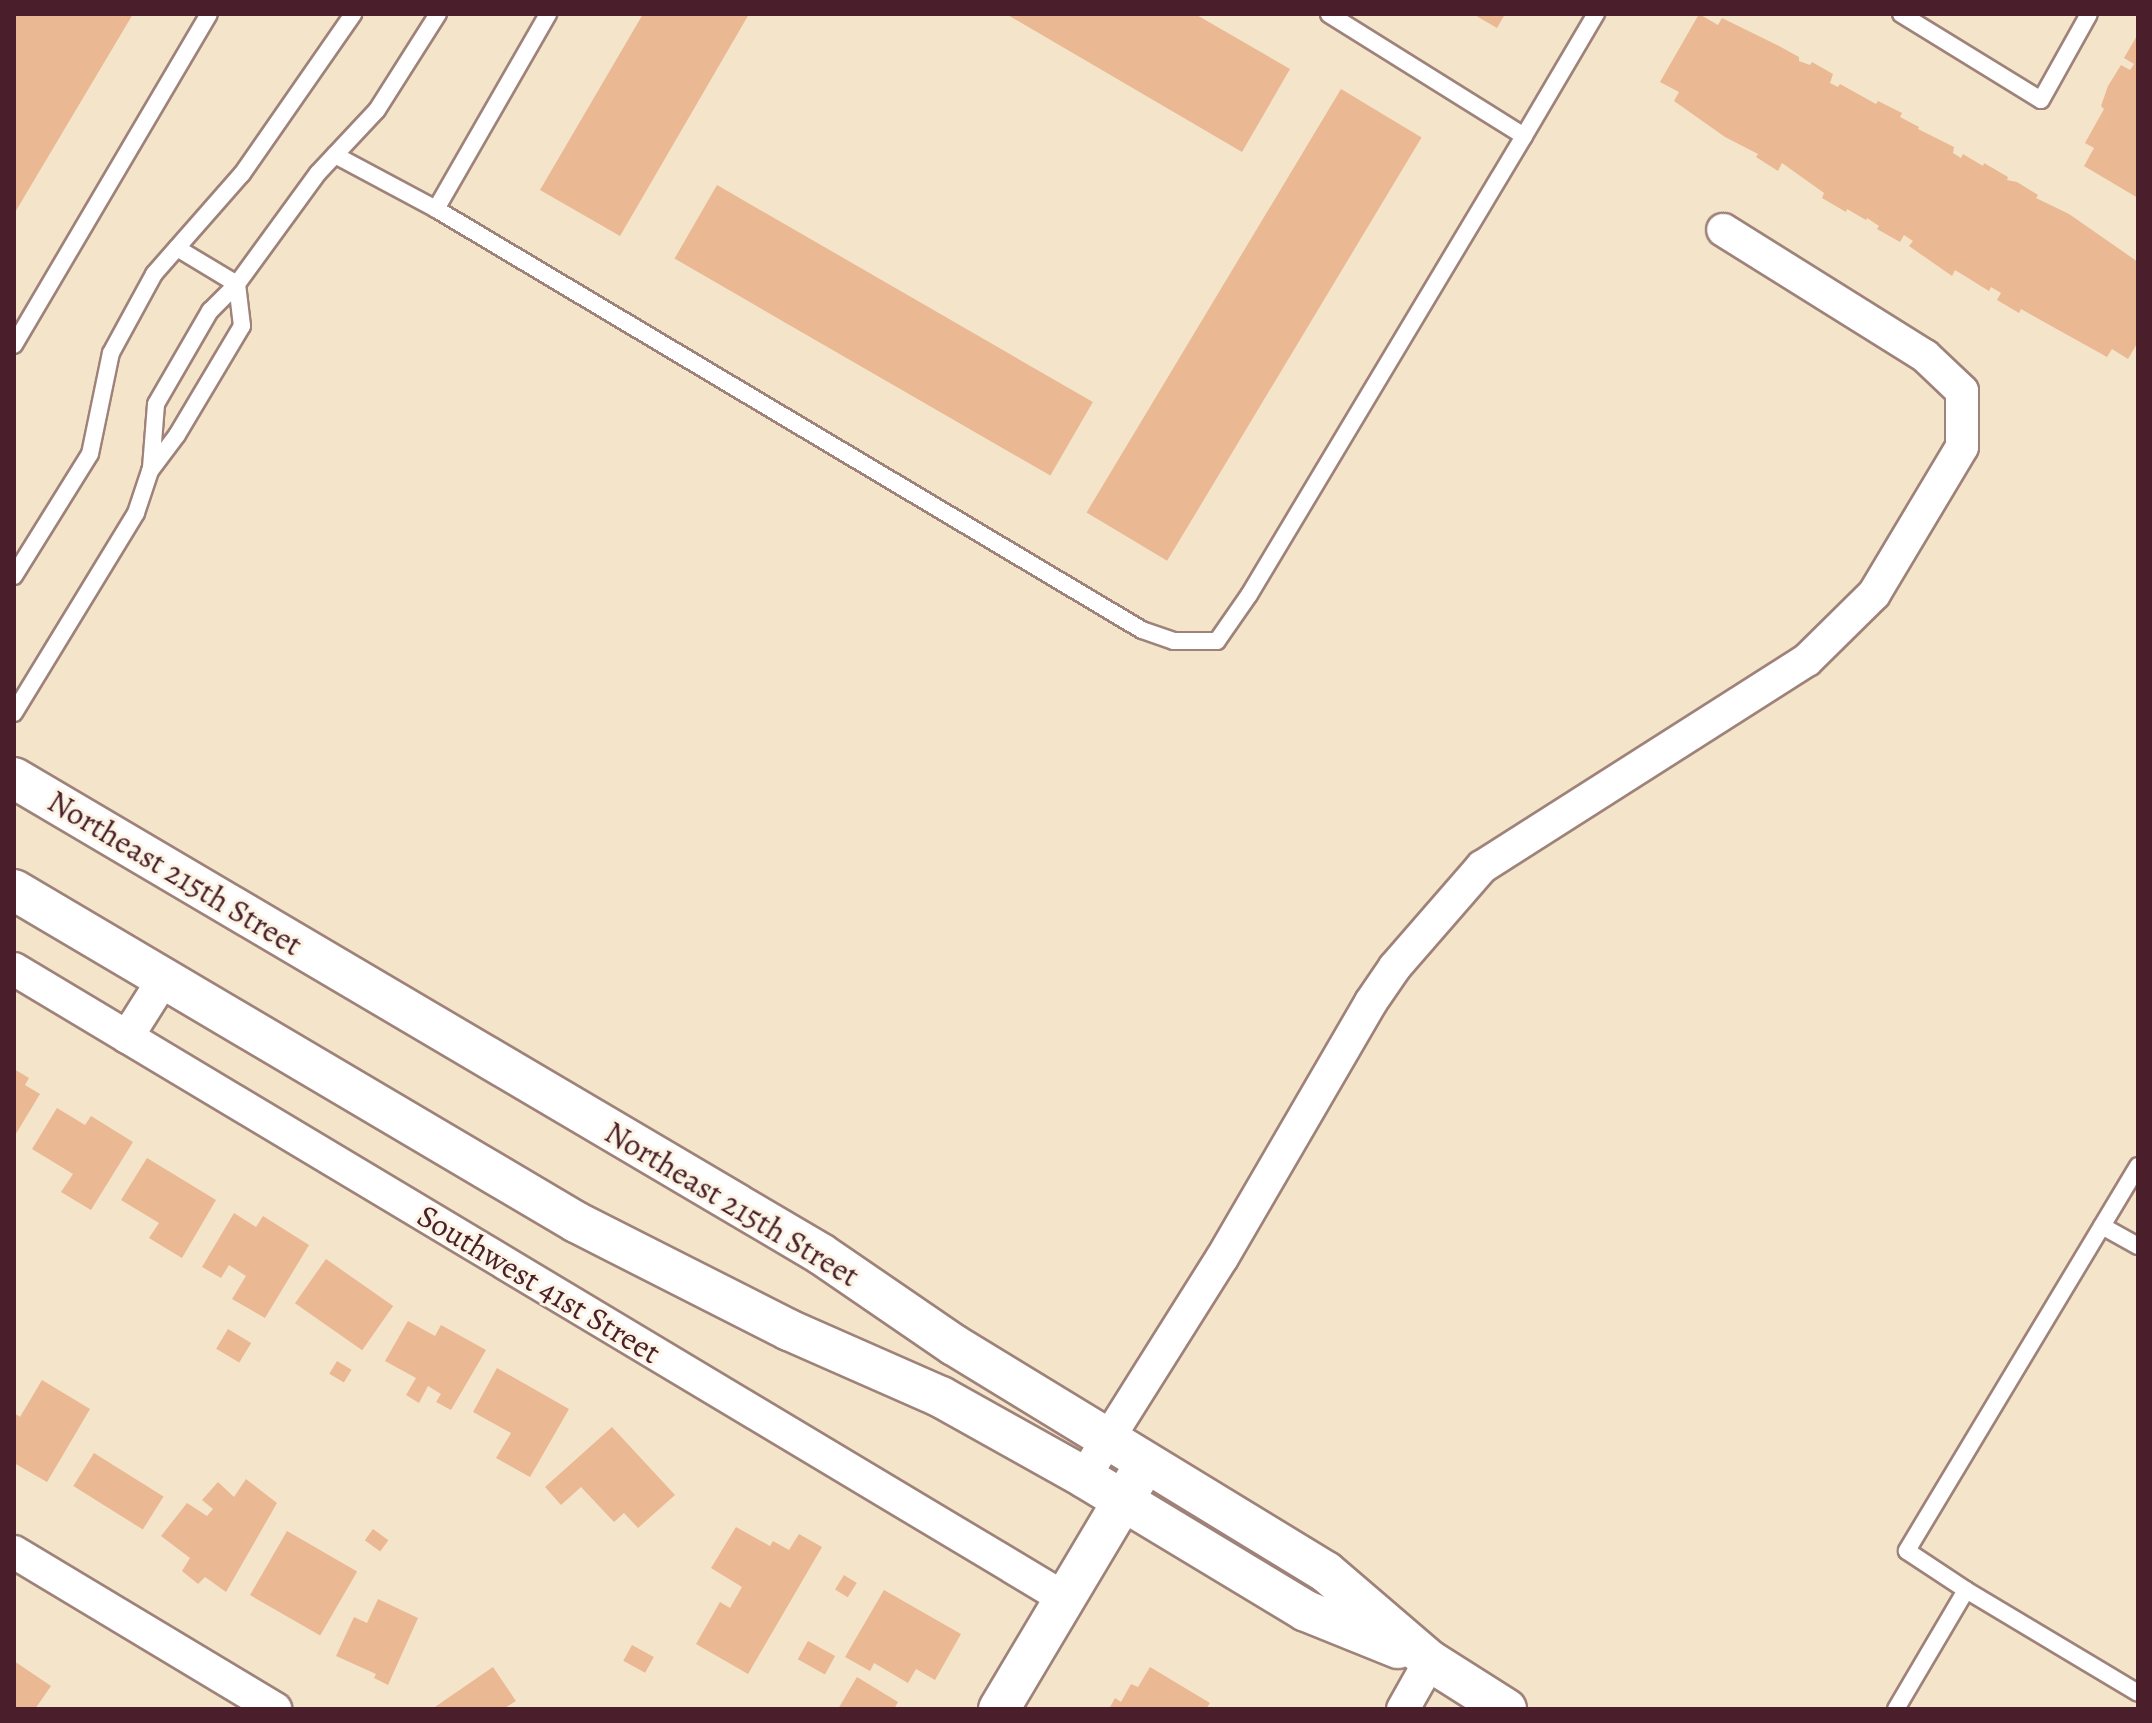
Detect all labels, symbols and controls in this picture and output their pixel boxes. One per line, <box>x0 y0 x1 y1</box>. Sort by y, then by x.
street label: Northeast 215th Street <box>41 782 309 964</box>
street label: Northeast 215th Street <box>598 1113 866 1295</box>
street label: Southwest 41st Street <box>411 1196 667 1372</box>

